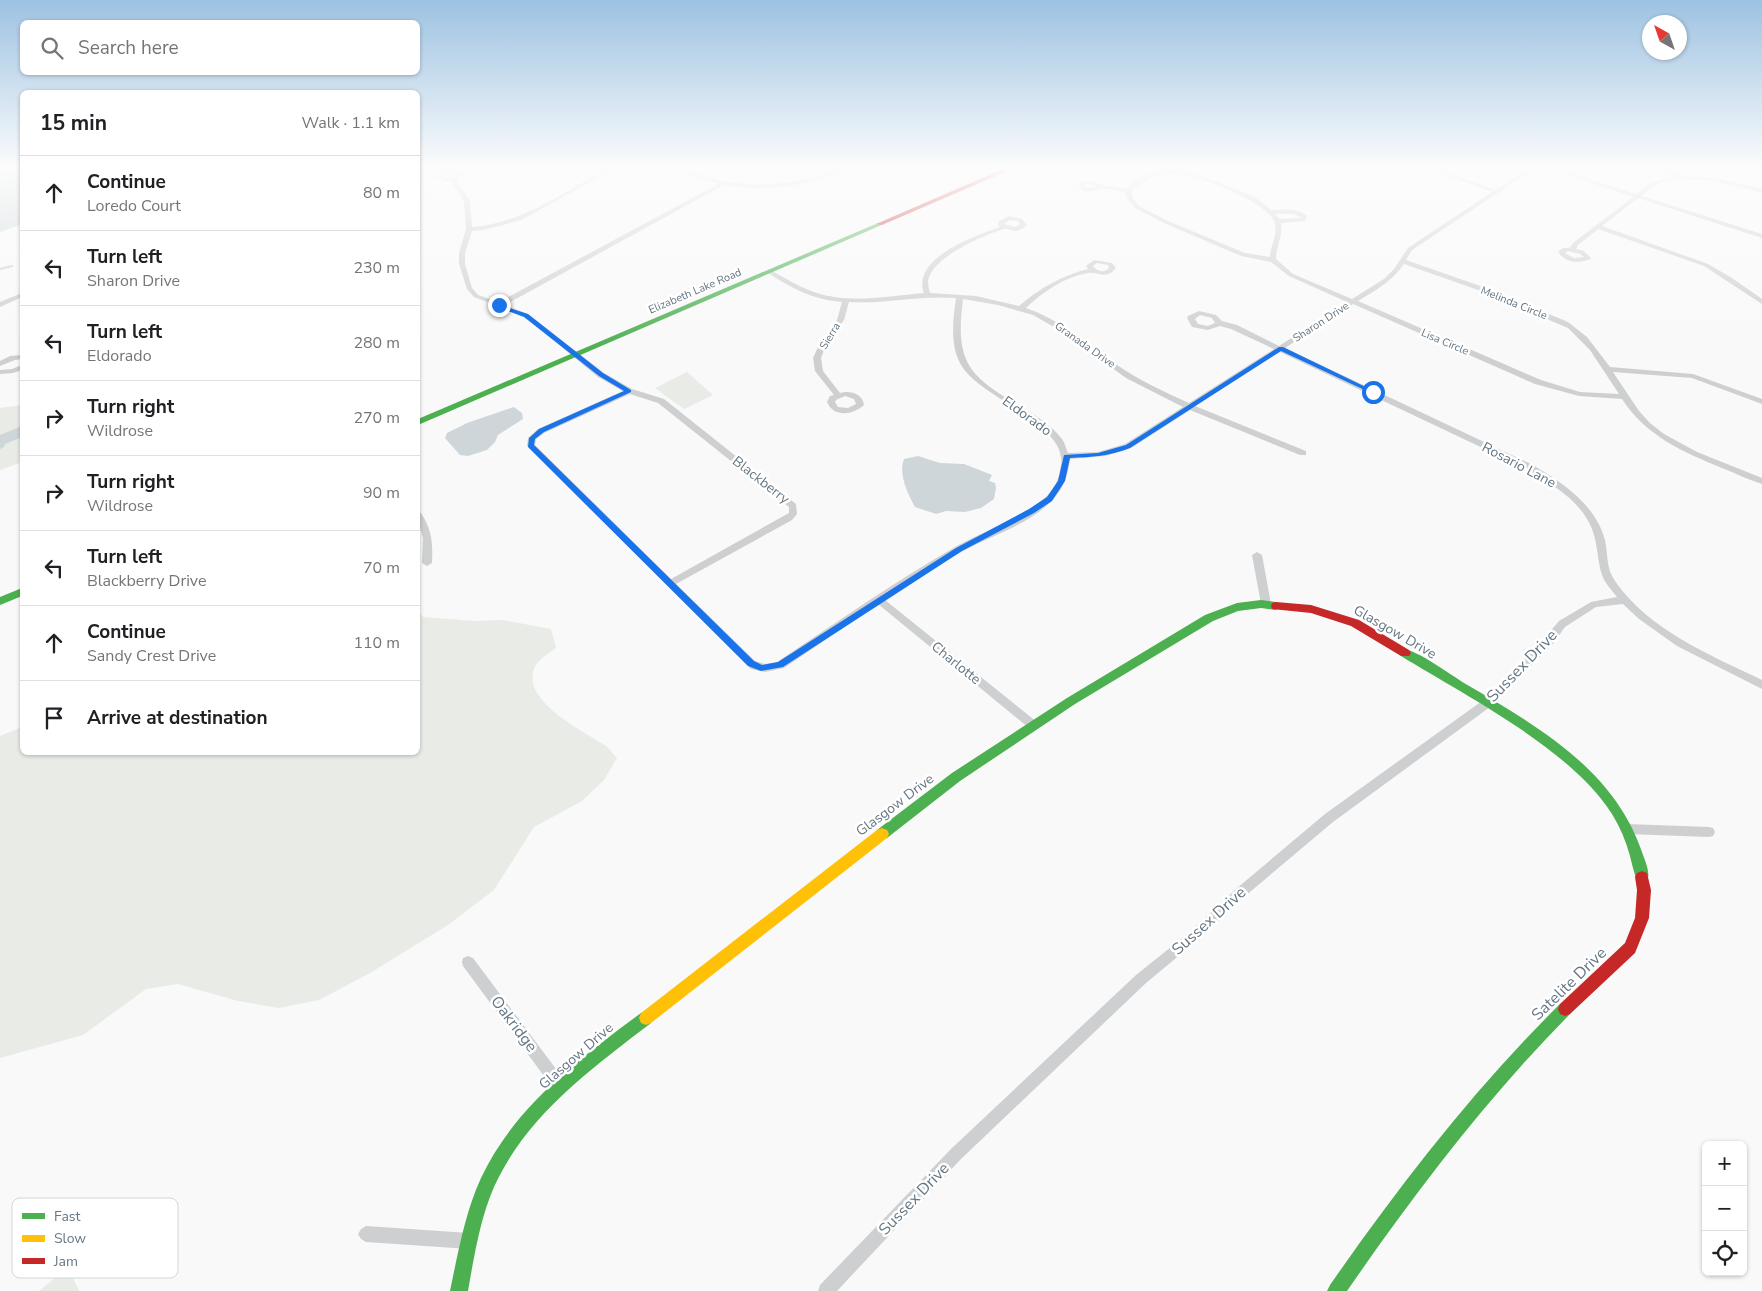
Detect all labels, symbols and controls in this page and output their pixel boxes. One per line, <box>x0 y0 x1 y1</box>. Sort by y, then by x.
north arrow <box>1642 15 1687 60</box>
search box <box>20 20 420 75</box>
icon: search <box>38 34 66 62</box>
text: Search here <box>78 35 179 61</box>
text: 15 min <box>40 109 107 137</box>
text: Walk · 1.1 km <box>302 112 400 134</box>
text: Continue <box>87 169 166 195</box>
icon: ahead <box>40 179 68 207</box>
text: 80 m <box>363 182 400 204</box>
text: Loredo Court <box>87 195 181 217</box>
text: Turn left <box>87 244 162 270</box>
icon: left <box>40 254 68 282</box>
text: 230 m <box>353 257 400 279</box>
street label: Elizabeth Lake Road <box>646 265 744 317</box>
text: Sharon Drive <box>87 270 180 292</box>
street label: Melinda Circle <box>1479 283 1550 323</box>
route end <box>488 294 511 317</box>
street label: Sharon Drive <box>1290 298 1352 346</box>
text: Turn left <box>87 319 162 345</box>
street label: Granada Drive <box>1052 319 1118 372</box>
street label: Sierra <box>816 320 844 352</box>
street label: Lisa Circle <box>1419 325 1471 359</box>
icon: left <box>40 329 68 357</box>
text: 280 m <box>353 332 400 354</box>
text: Eldorado <box>87 345 152 367</box>
route start <box>1362 381 1385 404</box>
street label: Eldorado <box>999 392 1056 440</box>
text: Turn right <box>87 394 174 420</box>
icon: right <box>40 404 68 432</box>
text: 270 m <box>353 407 400 429</box>
text: Wildrose <box>87 420 153 442</box>
street label: Rosario Lane <box>1479 438 1559 492</box>
street label: Blackberry <box>728 452 794 509</box>
text: Turn right <box>87 469 174 495</box>
icon: right <box>40 479 68 507</box>
text: 90 m <box>363 482 400 504</box>
text: Wildrose <box>87 495 153 517</box>
text: Turn left <box>87 544 162 570</box>
icon: left <box>40 554 68 582</box>
text: 70 m <box>363 557 400 579</box>
text: Blackberry Drive <box>87 570 207 592</box>
street label: Glasgow Drive <box>1350 601 1440 663</box>
text: Continue <box>87 619 166 645</box>
street label: Sussex Drive <box>1482 625 1562 707</box>
icon: ahead <box>40 629 68 657</box>
text: 110 m <box>353 632 400 654</box>
street label: Charlotte <box>927 637 985 689</box>
text: Sandy Crest Drive <box>87 645 216 667</box>
icon: arrive <box>40 704 68 732</box>
text: Arrive at destination <box>87 705 268 731</box>
street label: Glasgow Drive <box>852 769 938 841</box>
street label: Sussex Drive <box>1167 882 1251 960</box>
street label: Satelite Drive <box>1527 942 1611 1026</box>
street label: Oakridge <box>486 991 542 1057</box>
street label: Glasgow Drive <box>535 1018 617 1094</box>
map controls <box>1702 1141 1747 1276</box>
button: + <box>1702 1141 1747 1186</box>
street label: Sussex Drive <box>874 1158 954 1240</box>
button: − <box>1702 1186 1747 1231</box>
legend <box>12 1198 178 1278</box>
text: Fast <box>54 1207 80 1226</box>
text: Slow <box>54 1229 86 1248</box>
button: locate <box>1702 1231 1747 1276</box>
text: Jam <box>53 1252 78 1271</box>

